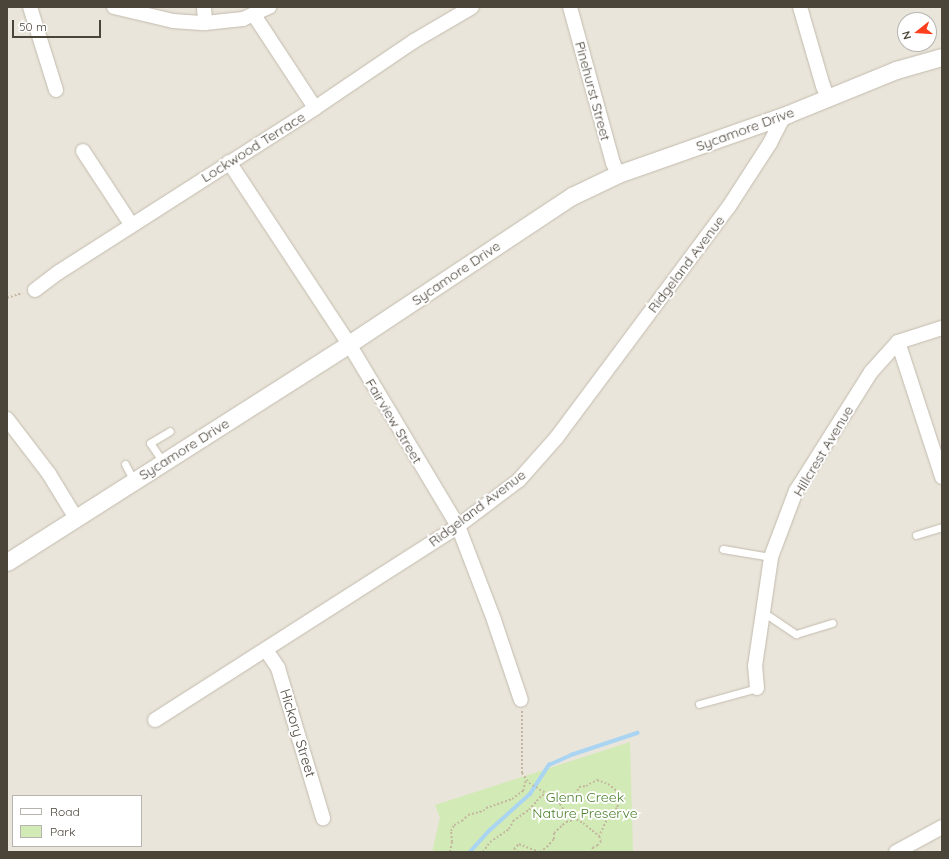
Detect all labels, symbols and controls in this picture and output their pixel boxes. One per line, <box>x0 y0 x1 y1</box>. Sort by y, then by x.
scale bar <box>14 12 103 38</box>
north arrow <box>897 12 937 52</box>
text: 50 m <box>19 19 47 34</box>
text: N <box>899 29 914 41</box>
street label: Pinehurst Street <box>572 40 614 142</box>
street label: Sycamore Drive <box>694 103 796 155</box>
street label: Lockwood Terrace <box>198 108 308 186</box>
street label: Ridgeland Avenue <box>644 212 728 316</box>
street label: Sycamore Drive <box>409 237 503 309</box>
street label: Fairview Street <box>362 375 426 467</box>
street label: Hillcrest Avenue <box>789 403 857 499</box>
street label: Sycamore Drive <box>136 415 232 483</box>
street label: Ridgeland Avenue <box>425 466 529 550</box>
street label: Hickory Street <box>277 687 319 779</box>
park label: Glenn Creek Nature Preserve <box>532 789 638 822</box>
legend <box>12 795 142 847</box>
text: Road <box>50 804 80 819</box>
text: Park <box>50 824 75 839</box>

